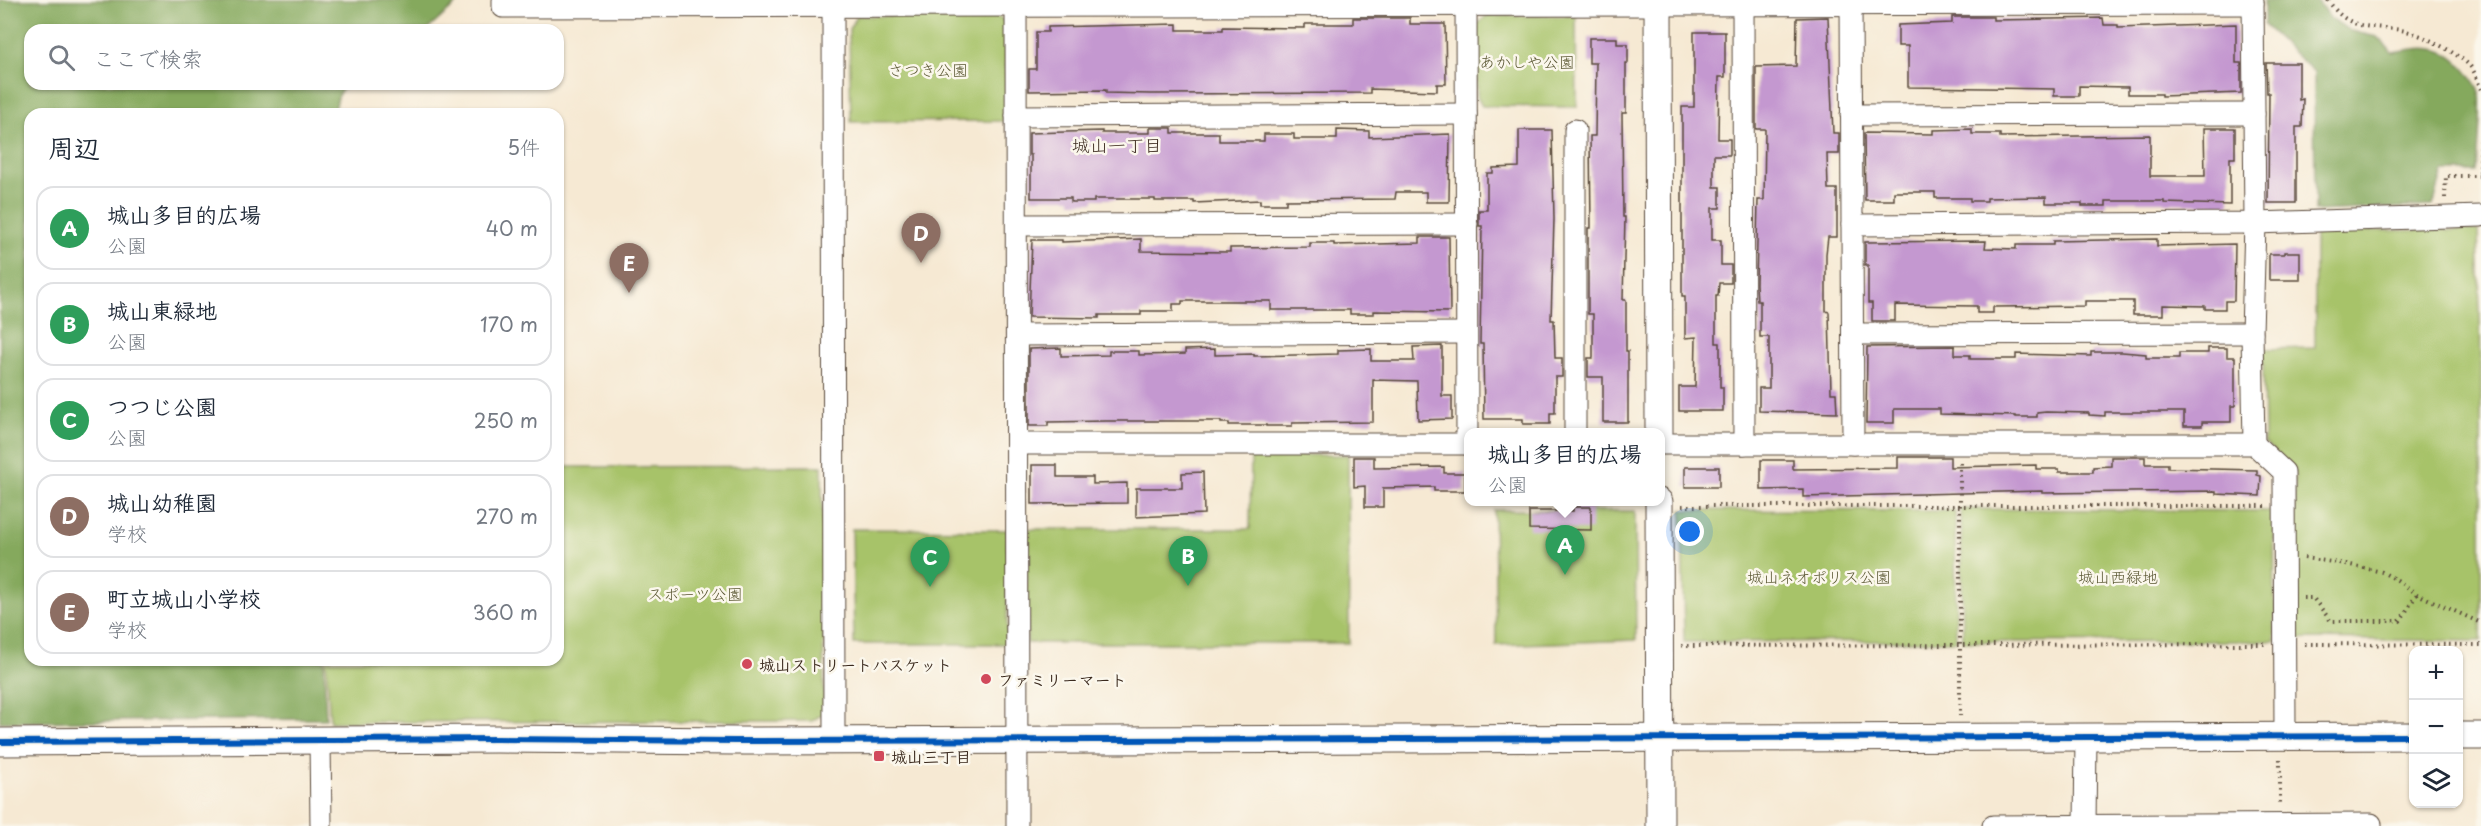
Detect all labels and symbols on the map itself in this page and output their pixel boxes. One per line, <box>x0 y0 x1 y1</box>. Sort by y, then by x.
park label: あかしや公園 <box>1479 49 1575 73</box>
park label: さつき公園 <box>888 57 968 81</box>
district label: 城山一丁目 <box>1072 131 1162 158</box>
pin: D <box>902 214 940 263</box>
pin: E <box>610 244 648 293</box>
your location <box>1675 517 1704 546</box>
pin: A <box>1546 526 1584 575</box>
pin: B <box>1168 536 1208 586</box>
pin: C <box>910 538 950 587</box>
park label: 城山ネオポリス公園 <box>1747 564 1891 588</box>
park label: 城山西緑地 <box>2078 564 2158 588</box>
park label: スポーツ公園 <box>647 581 743 605</box>
place label: 城山ストリートバスケット <box>759 652 952 676</box>
marker: 城山ストリートバスケット <box>740 657 754 671</box>
place label: ファミリーマート <box>998 667 1127 691</box>
marker: ファミリーマート <box>979 672 993 686</box>
place label: 城山三丁目 <box>891 744 971 768</box>
marker: 城山三丁目 <box>872 749 886 763</box>

